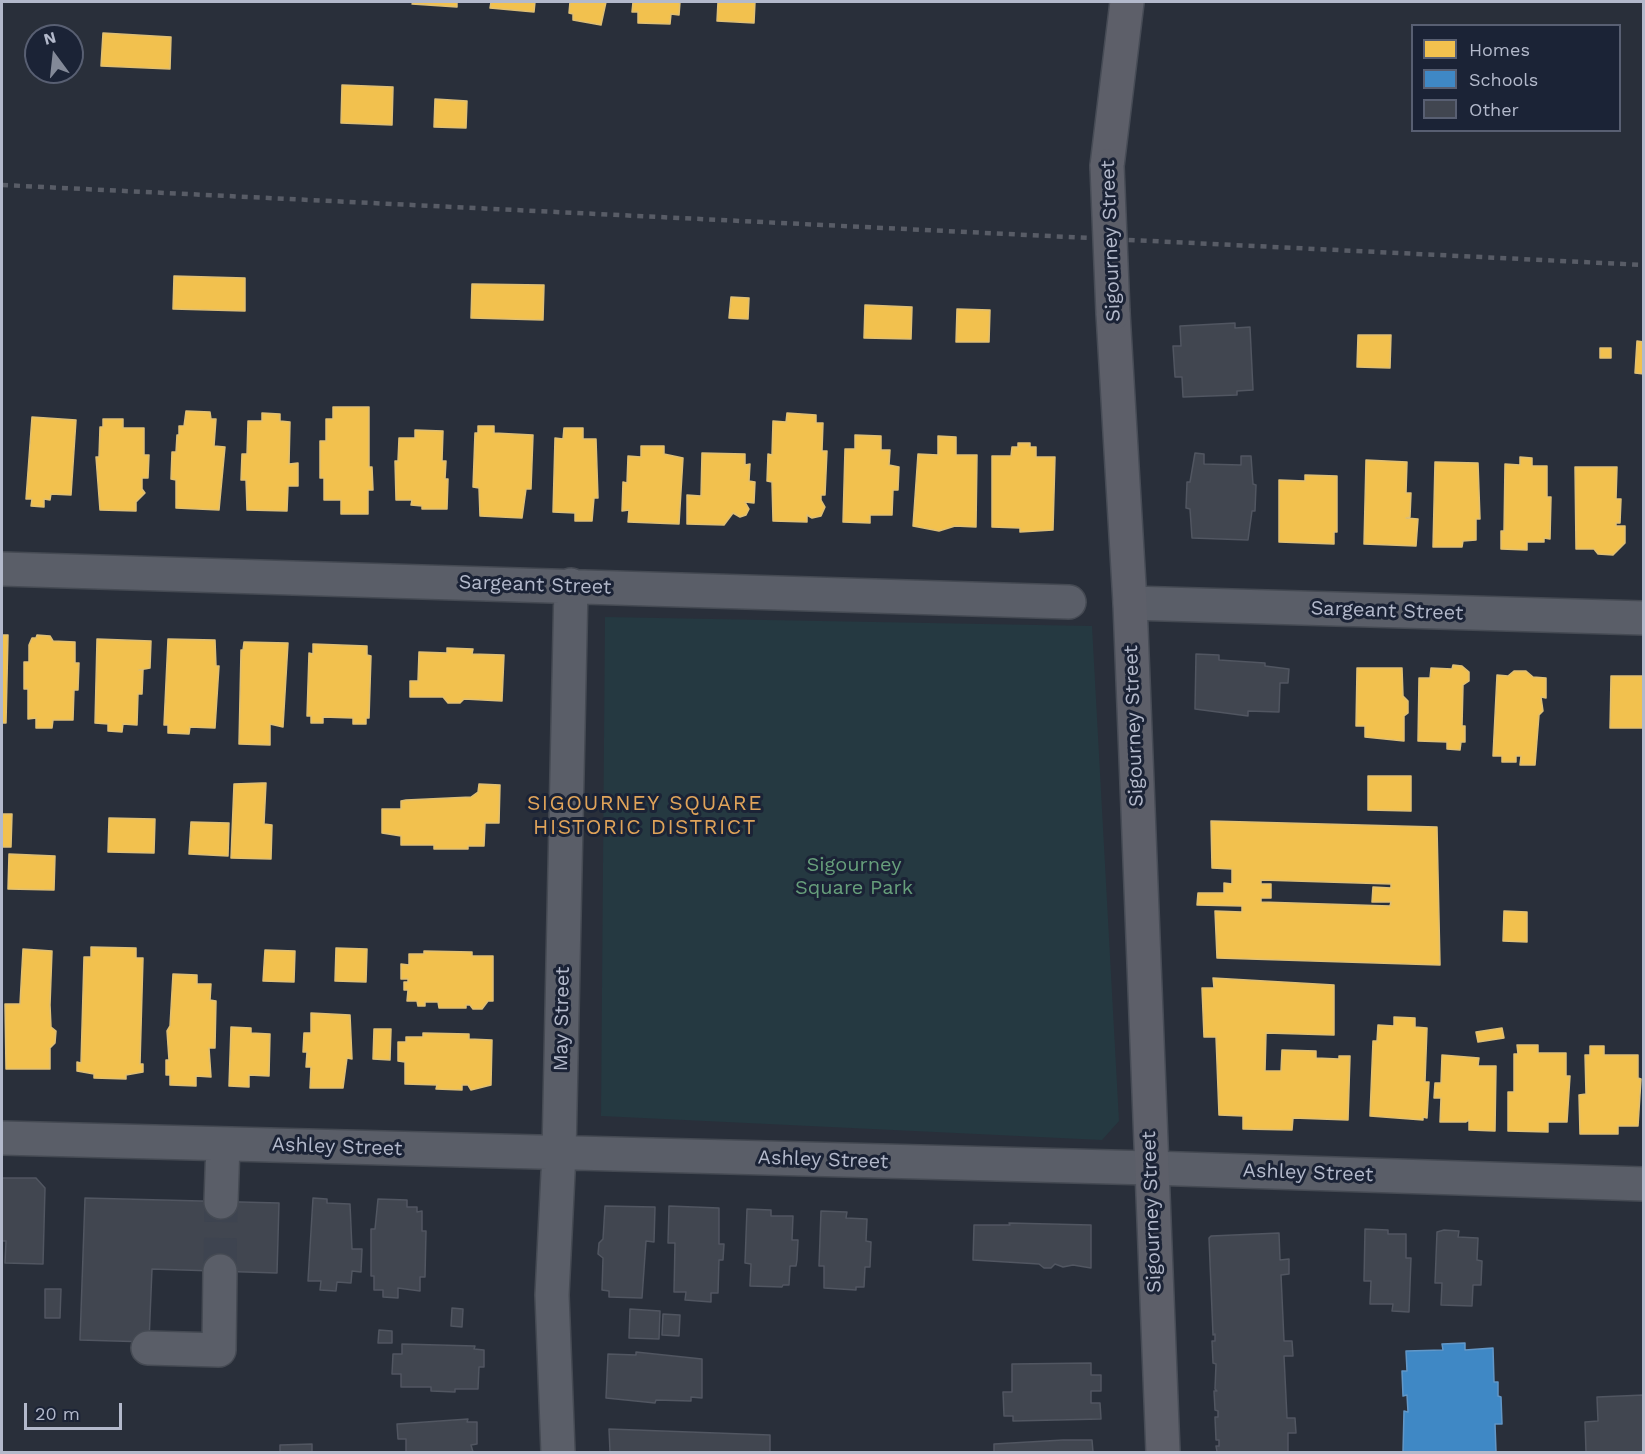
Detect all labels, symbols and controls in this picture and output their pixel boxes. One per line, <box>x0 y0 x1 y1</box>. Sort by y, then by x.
north arrow <box>24 24 84 84</box>
legend <box>1411 24 1621 132</box>
text: N <box>42 27 58 49</box>
text: Homes <box>1469 39 1530 60</box>
text: Schools <box>1469 69 1538 90</box>
text: Other <box>1469 99 1519 120</box>
street label: Sigourney Street <box>1096 160 1126 322</box>
street label: Sargeant Street <box>458 570 612 600</box>
street label: Sargeant Street <box>1310 596 1464 626</box>
street label: Sigourney Street <box>1119 645 1149 807</box>
district label: SIGOURNEY SQUARE HISTORIC DISTRICT <box>527 791 763 841</box>
park label: Sigourney Square Park <box>795 853 913 900</box>
street label: May Street <box>549 966 575 1072</box>
street label: Sigourney Street <box>1137 1131 1167 1293</box>
street label: Ashley Street <box>271 1133 403 1161</box>
street label: Ashley Street <box>757 1146 889 1174</box>
street label: Ashley Street <box>1242 1159 1374 1187</box>
scale bar <box>27 1391 124 1429</box>
text: 20 m <box>35 1403 80 1424</box>

